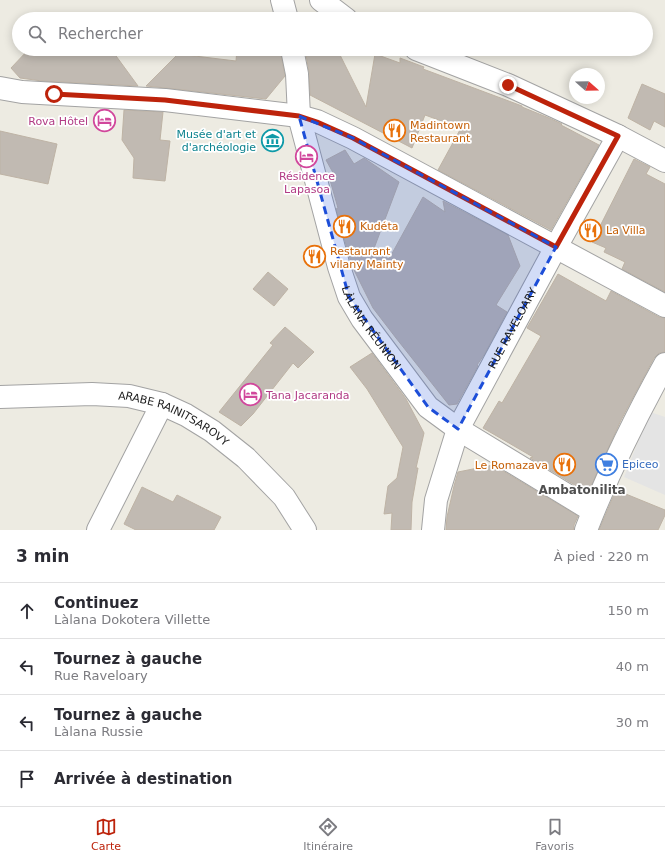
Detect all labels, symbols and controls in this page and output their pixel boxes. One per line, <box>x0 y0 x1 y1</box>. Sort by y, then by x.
search box <box>12 12 653 56</box>
icon: search <box>26 23 48 45</box>
text: Rechercher <box>58 25 143 43</box>
north arrow <box>569 68 605 104</box>
route end <box>499 76 517 94</box>
route start <box>45 85 63 103</box>
hotel icon: Rova Hôtel <box>91 108 117 134</box>
place label: Rova Hôtel <box>28 115 88 128</box>
restaurant icon: Madintown Restaurant <box>382 118 408 144</box>
place label: Madintown Restaurant <box>410 119 471 145</box>
museum icon: Musée d'art et d'archéologie <box>259 127 285 153</box>
place label: Musée d'art et d'archéologie <box>177 128 257 154</box>
hotel icon: Résidence Lapasoa <box>294 143 320 169</box>
place label: Résidence Lapasoa <box>279 170 335 196</box>
restaurant icon: Kudéta <box>332 213 358 239</box>
restaurant icon: La Villa <box>577 217 603 243</box>
place label: Kudéta <box>360 220 398 233</box>
place label: La Villa <box>606 224 646 237</box>
restaurant icon: Restaurant vilany Mainty <box>301 244 327 270</box>
place label: Restaurant vilany Mainty <box>330 245 404 271</box>
street label: LÀLANA RÉUNION <box>339 284 403 372</box>
street label: RUE RAVELOARY <box>486 285 540 371</box>
hotel icon: Tana Jacaranda <box>237 382 263 408</box>
street label: ARABE RAINITSAROVY <box>118 389 231 449</box>
place label: Tana Jacaranda <box>265 389 350 402</box>
supermarket icon: Epiceo <box>593 451 619 477</box>
restaurant icon: Le Romazava <box>551 452 577 478</box>
place label: Epiceo <box>622 458 659 471</box>
place label: Le Romazava <box>475 459 548 472</box>
district label: Ambatonilita <box>538 483 626 497</box>
text: 3 min <box>16 546 69 566</box>
text: À pied · 220 m <box>554 549 649 564</box>
text: Continuez <box>54 594 139 612</box>
icon: ahead <box>16 600 38 622</box>
text: 150 m <box>607 603 649 618</box>
text: Làlana Dokotera Villette <box>54 612 210 627</box>
text: Tournez à gauche <box>54 650 202 668</box>
icon: left <box>16 656 38 678</box>
text: 40 m <box>616 659 649 674</box>
text: Rue Raveloary <box>54 668 148 683</box>
text: Tournez à gauche <box>54 706 202 724</box>
icon: left <box>16 712 38 734</box>
text: 30 m <box>616 715 649 730</box>
text: Làlana Russie <box>54 724 143 739</box>
icon: arrive <box>16 768 38 790</box>
text: Arrivée à destination <box>54 770 232 788</box>
tab: Carte <box>91 816 121 853</box>
tab: Itinéraire <box>303 816 353 853</box>
tab: Favoris <box>535 816 574 853</box>

